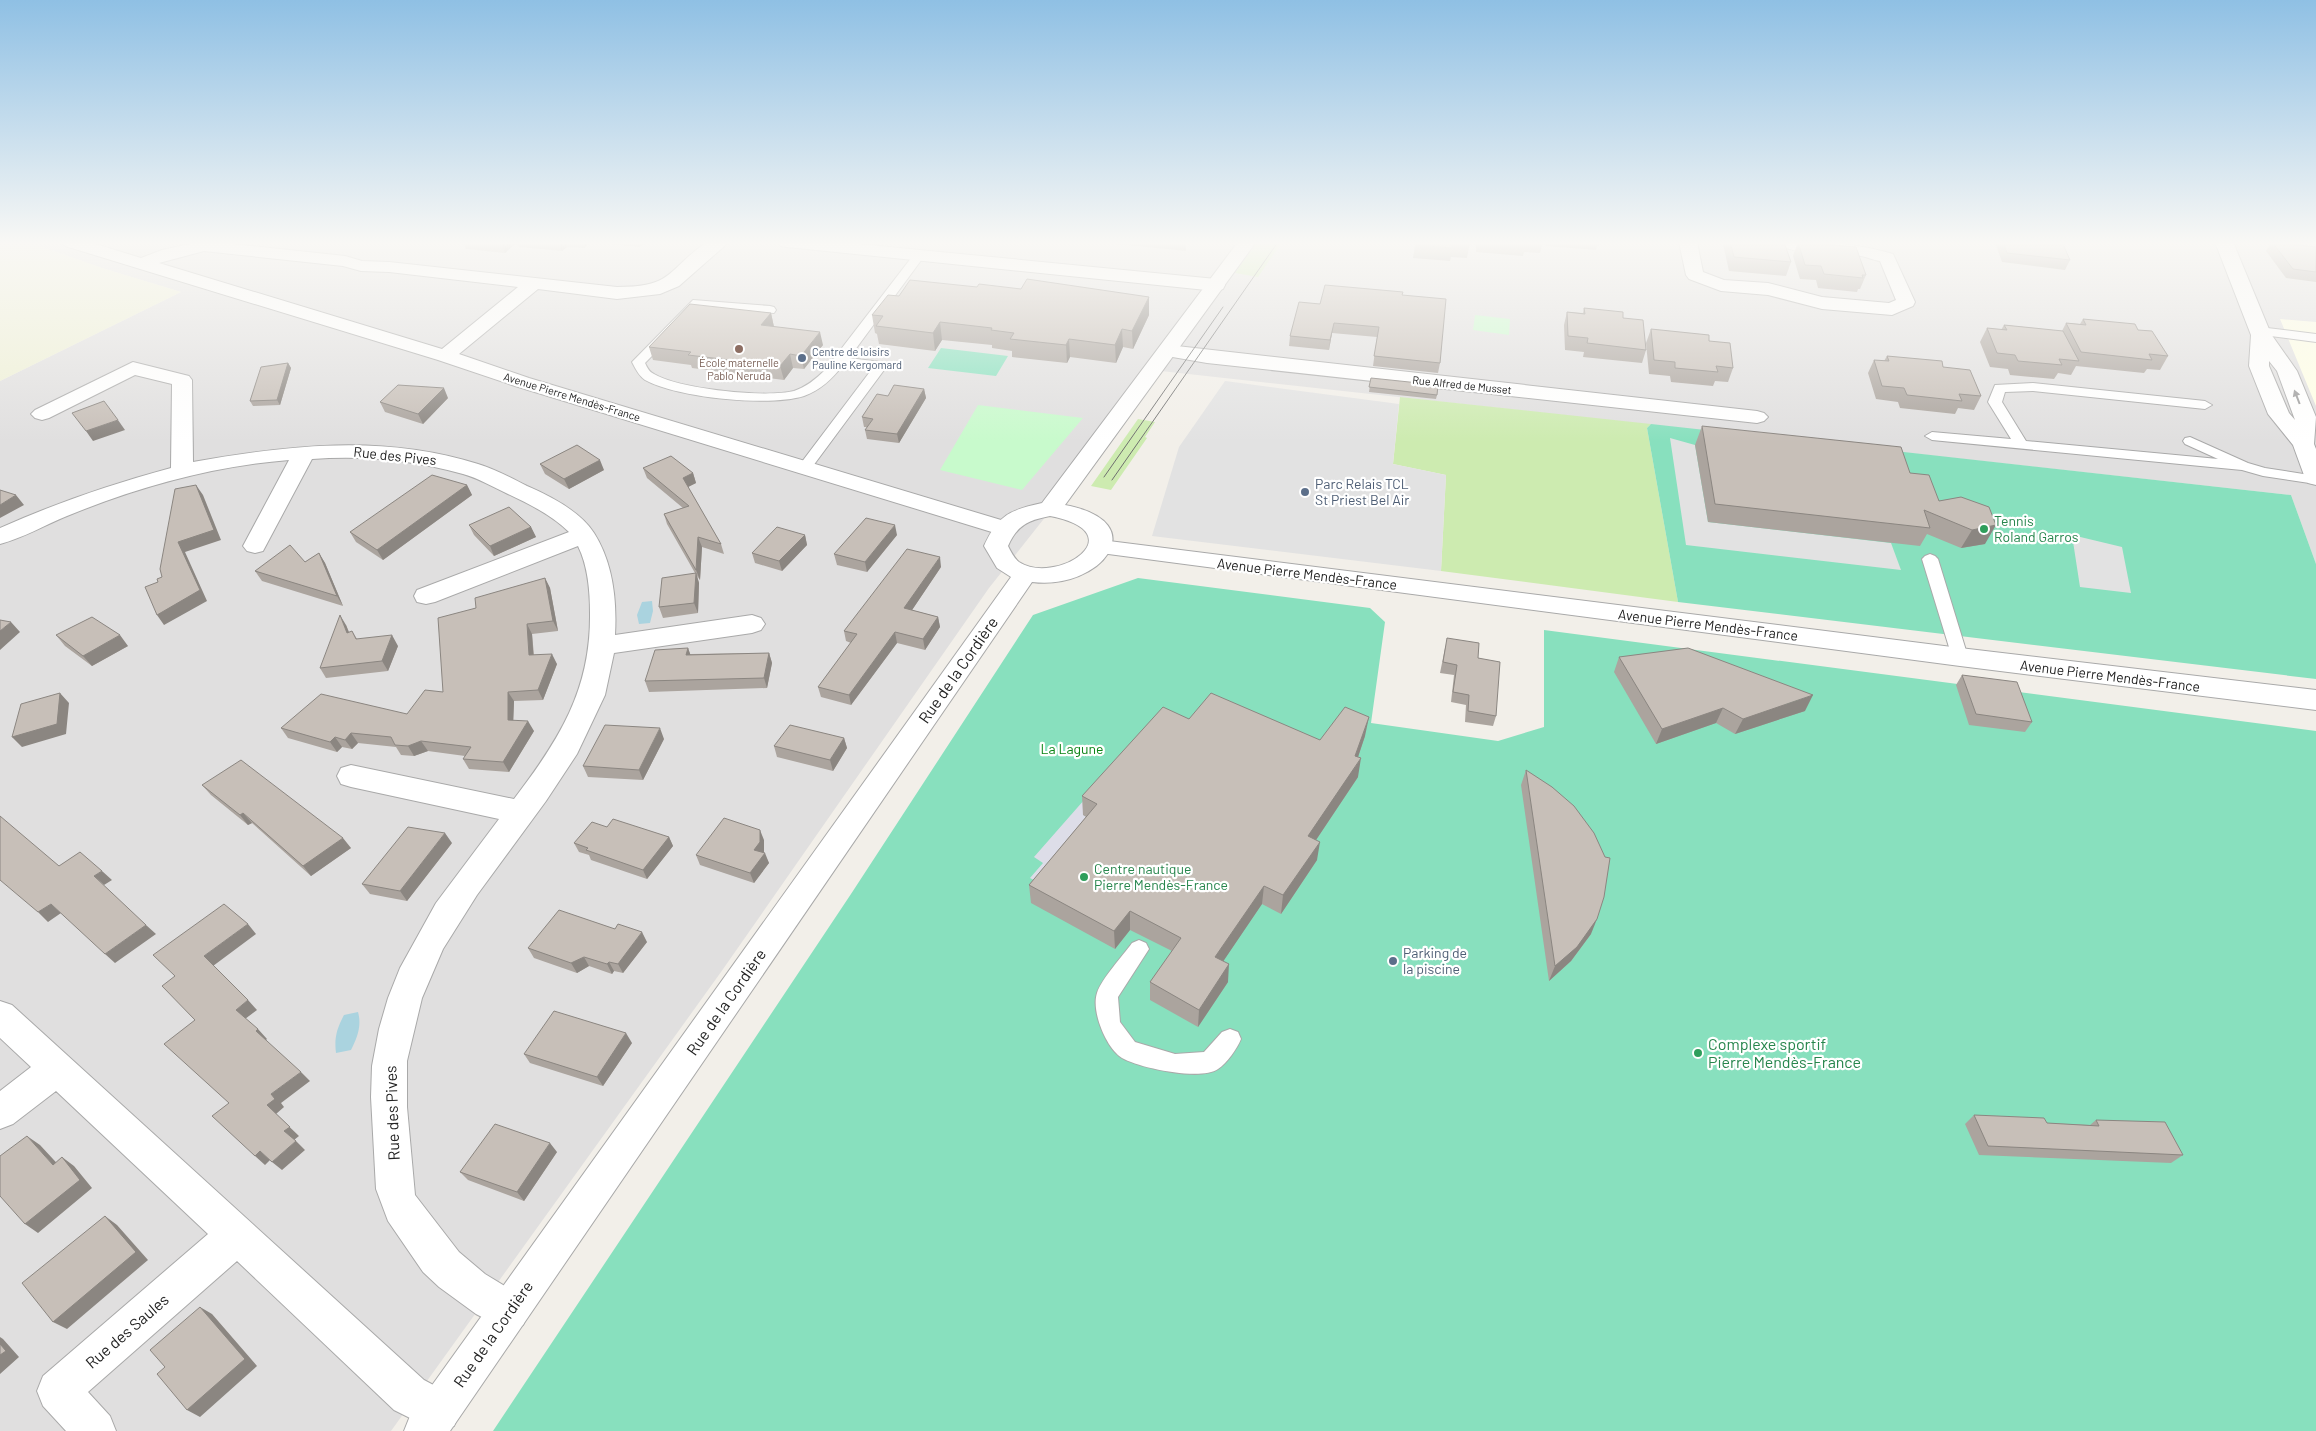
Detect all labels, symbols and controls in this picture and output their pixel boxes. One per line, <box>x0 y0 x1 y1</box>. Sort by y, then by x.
marker: École maternelle Pablo Neruda <box>733 343 745 355</box>
place label: Centre de loisirs Pauline Kergomard <box>812 345 902 371</box>
marker: Centre de loisirs Pauline Kergomard <box>796 352 808 364</box>
place label: École maternelle Pablo Neruda <box>699 356 779 382</box>
street label: Avenue Pierre Mendès-France <box>502 369 642 424</box>
street label: Rue Alfred de Musset <box>1412 373 1512 396</box>
one-way arrow <box>2293 389 2301 404</box>
street label: Rue des Pives <box>353 443 438 468</box>
place label: Parc Relais TCL St Priest Bel Air <box>1315 475 1409 508</box>
marker: Parc Relais TCL St Priest Bel Air <box>1299 486 1311 498</box>
place label: Tennis Roland Garros <box>1994 512 2079 545</box>
marker: Tennis Roland Garros <box>1978 523 1990 535</box>
street label: Avenue Pierre Mendès-France <box>1216 554 1398 593</box>
street label: Avenue Pierre Mendès-France <box>1617 605 1799 644</box>
street label: Rue de la Cordière <box>914 613 1001 727</box>
street label: Avenue Pierre Mendès-France <box>2019 656 2201 695</box>
park label: La Lagune <box>1041 740 1103 757</box>
place label: Centre nautique Pierre Mendès-France <box>1094 860 1228 893</box>
marker: Centre nautique Pierre Mendès-France <box>1078 871 1090 883</box>
place label: Parking de la piscine <box>1403 944 1467 977</box>
street label: Rue de la Cordière <box>682 945 769 1059</box>
marker: Parking de la piscine <box>1387 955 1399 967</box>
place label: Complexe sportif Pierre Mendès-France <box>1708 1034 1861 1071</box>
marker: Complexe sportif Pierre Mendès-France <box>1692 1047 1704 1059</box>
street label: Rue des Pives <box>380 1065 403 1161</box>
street label: Rue de la Cordière <box>449 1277 536 1391</box>
street label: Rue des Saules <box>81 1289 172 1372</box>

